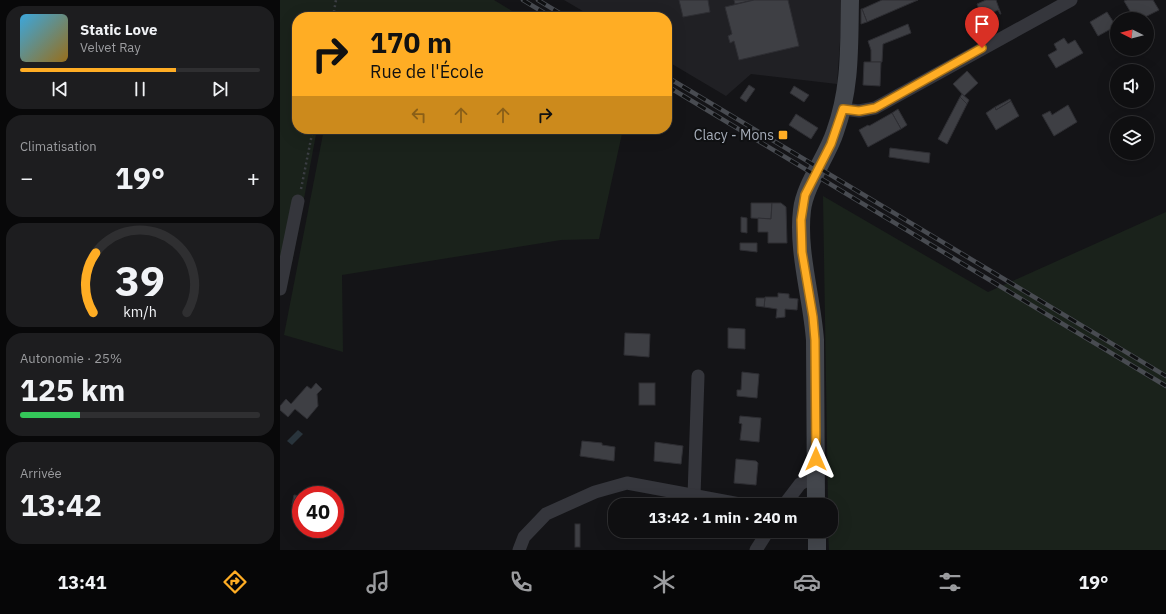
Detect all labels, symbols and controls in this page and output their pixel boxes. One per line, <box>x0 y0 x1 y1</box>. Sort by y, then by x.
pin <box>965 7.0 999 48</box>
north arrow <box>1110 12 1154 56</box>
map controls <box>1110 12 1154 160</box>
icon: arrive <box>971 13 993 35</box>
text: Static Love <box>80 20 157 39</box>
text: 170 m <box>370 24 452 61</box>
icon: right <box>304 28 356 80</box>
text: Velvet Ray <box>80 39 141 56</box>
text: Rue de l'École <box>370 60 484 83</box>
button: sound <box>1110 64 1154 108</box>
icon: previous <box>49 78 71 100</box>
icon: pause <box>129 78 151 100</box>
icon: next <box>209 78 231 100</box>
icon: left <box>408 104 430 126</box>
icon: ahead <box>450 104 472 126</box>
icon: ahead <box>492 104 514 126</box>
icon: right <box>534 104 556 126</box>
button: layers <box>1110 116 1154 160</box>
place label: Clacy - Mons <box>694 126 774 144</box>
marker: Clacy - Mons <box>777 129 789 141</box>
text: Climatisation <box>20 138 97 155</box>
text: 19° <box>115 158 165 197</box>
text: − <box>20 163 33 192</box>
text: + <box>247 163 260 192</box>
text: 39 <box>115 253 165 307</box>
text: km/h <box>123 302 157 321</box>
text: Autonomie · 25% <box>20 350 122 367</box>
text: 125 km <box>20 370 125 409</box>
position arrow <box>795 438 837 480</box>
text: Arrivée <box>20 465 62 482</box>
text: 13:42 <box>20 485 102 524</box>
speed limit sign: 40 <box>292 486 344 538</box>
text: 13:42 · 1 min · 240 m <box>649 508 797 527</box>
icon: directions <box>221 568 249 596</box>
icon: music <box>364 568 392 596</box>
icon: phone <box>507 568 535 596</box>
icon: climate <box>650 568 678 596</box>
icon: car <box>793 568 821 596</box>
icon: filters <box>936 568 964 596</box>
text: 13:41 <box>57 571 107 594</box>
text: 19° <box>1078 571 1109 594</box>

